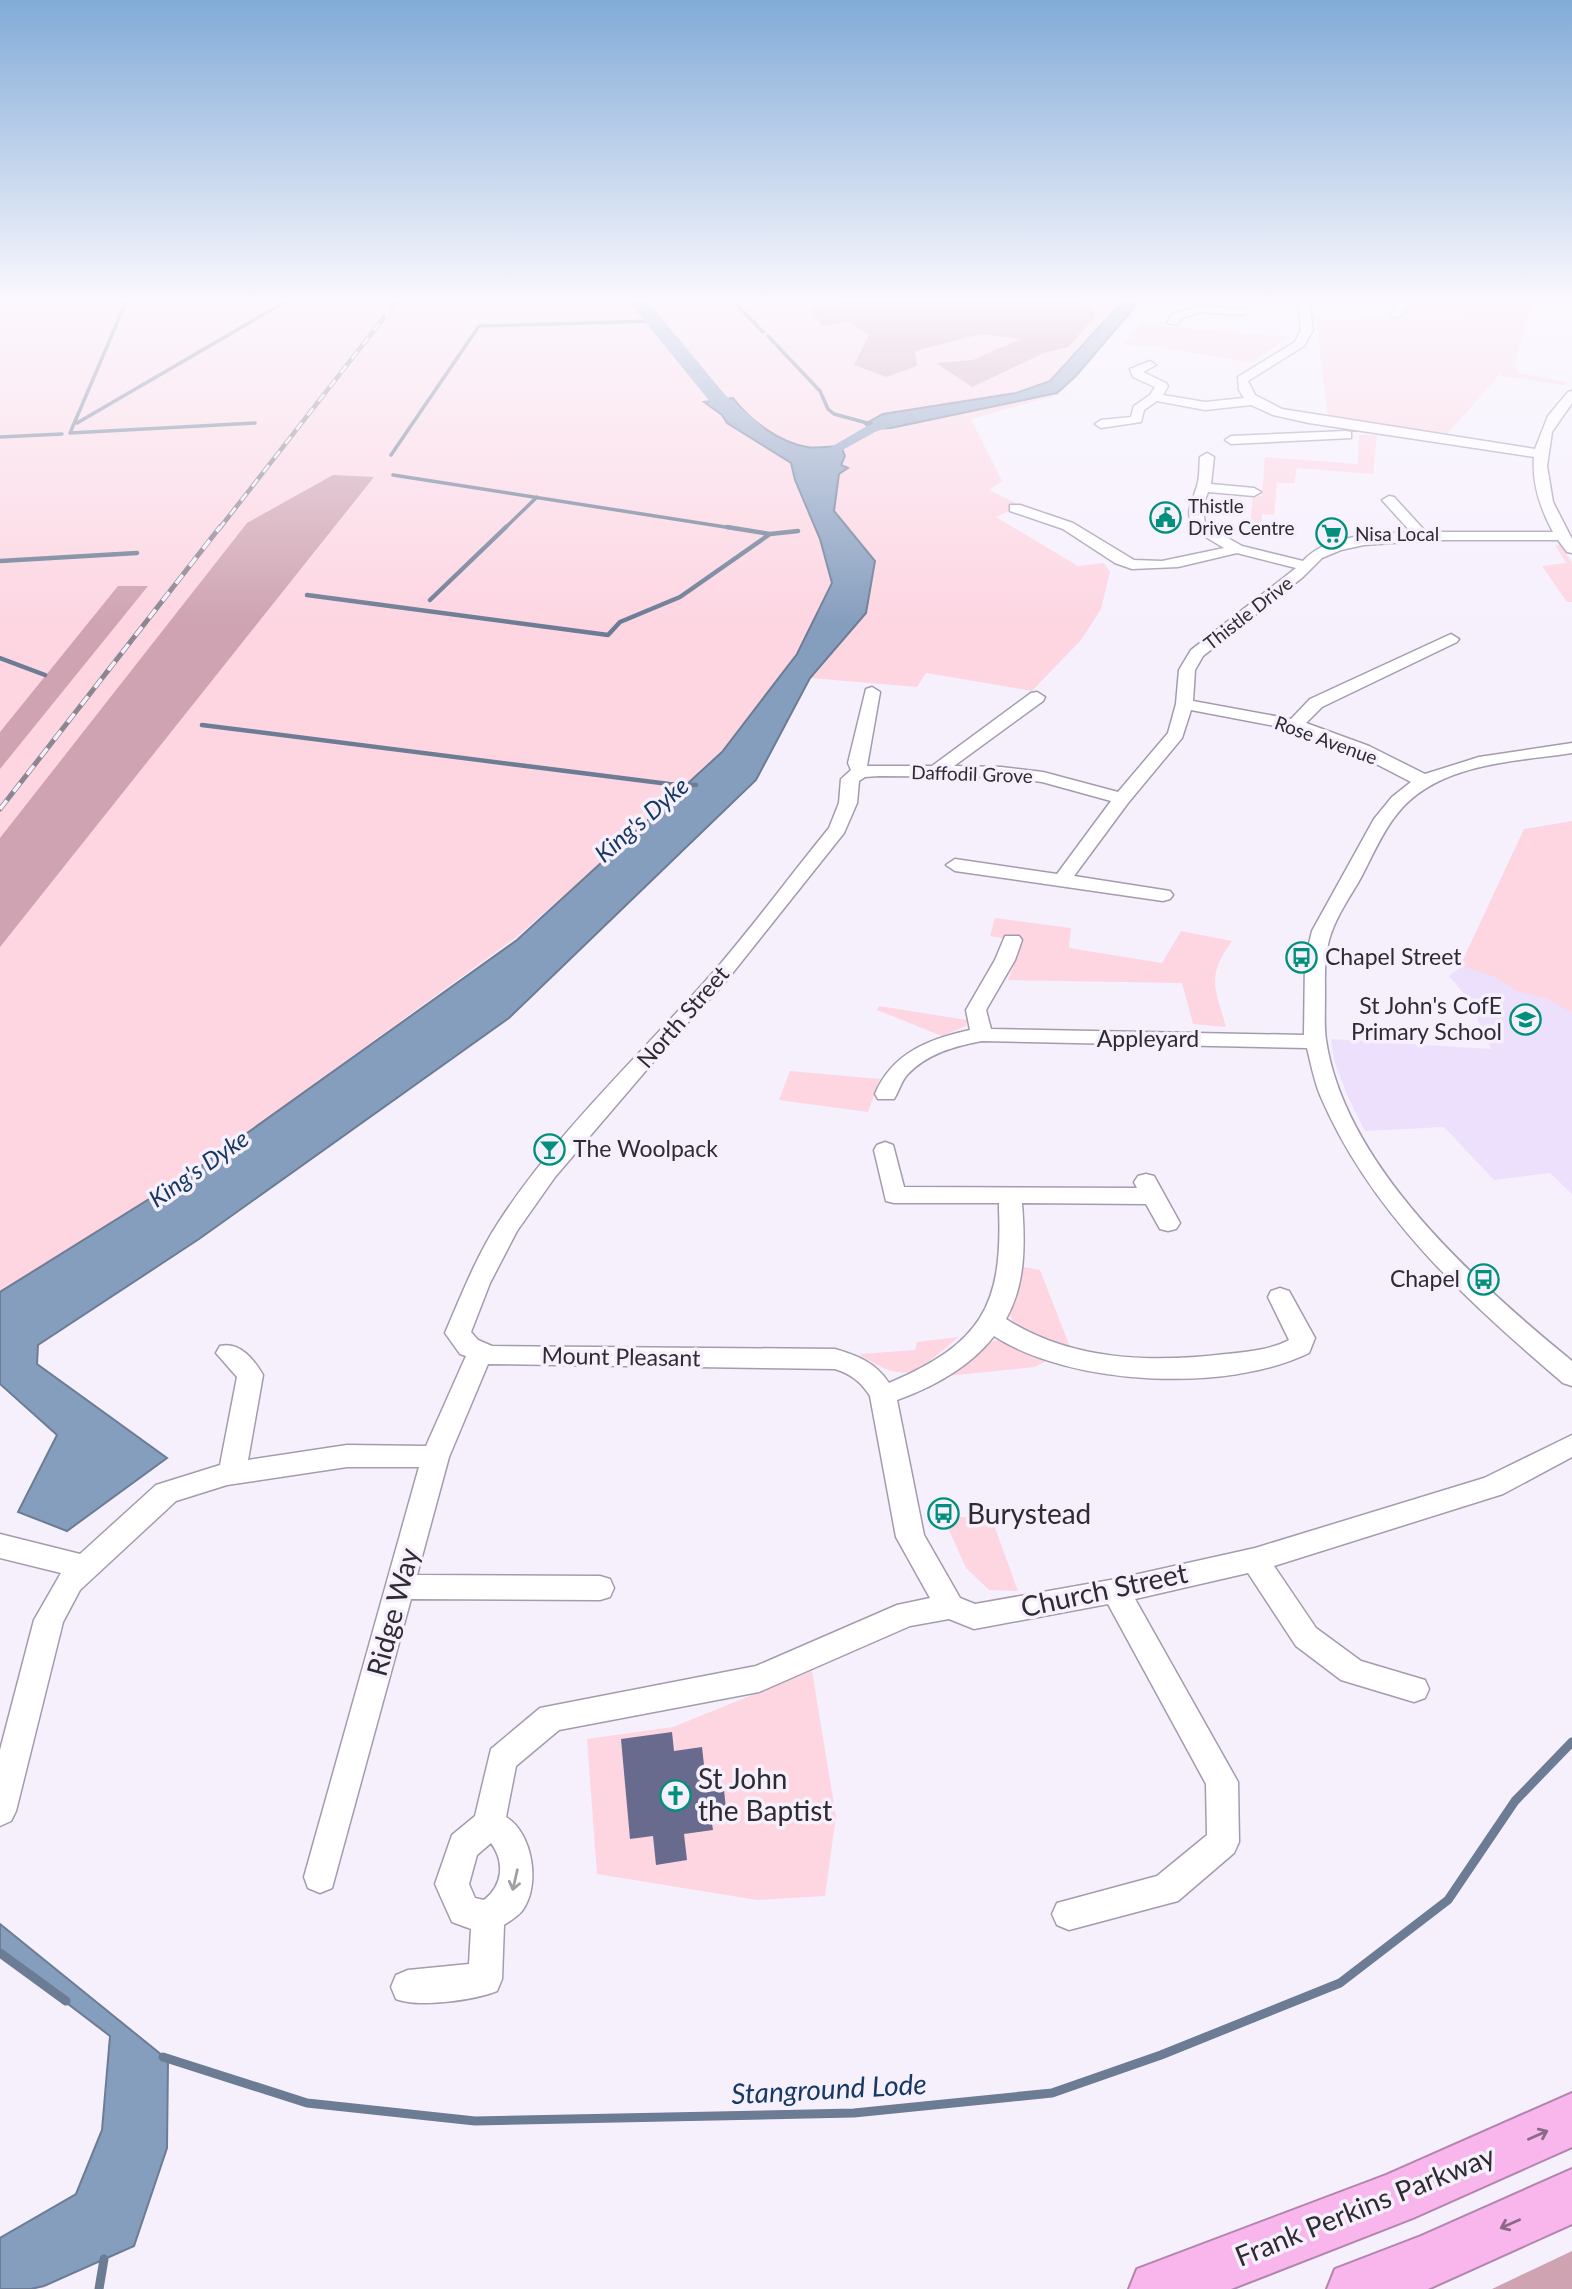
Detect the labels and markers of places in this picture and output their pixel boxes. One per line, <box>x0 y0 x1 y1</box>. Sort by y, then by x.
place label: Thistle Drive Centre <box>1188 494 1295 539</box>
public building icon: Thistle Drive Centre <box>1148 500 1182 534</box>
supermarket icon: Nisa Local <box>1315 517 1349 551</box>
place label: Nisa Local <box>1355 522 1439 545</box>
bus stop icon: Chapel Street <box>1285 940 1319 974</box>
place label: Chapel Street <box>1325 942 1462 970</box>
place label: St John's CofE Primary School <box>1351 991 1502 1045</box>
school or university icon: St John's CofE Primary School <box>1508 1002 1542 1036</box>
bar icon: The Woolpack <box>533 1132 567 1166</box>
place label: The Woolpack <box>573 1134 718 1162</box>
bus stop icon: Chapel <box>1466 1262 1500 1296</box>
place label: Chapel <box>1390 1264 1460 1292</box>
place label: Burystead <box>967 1496 1091 1530</box>
bus stop icon: Burystead <box>927 1497 961 1531</box>
place label: St John the Baptist <box>698 1761 832 1827</box>
church icon: St John the Baptist <box>658 1778 692 1812</box>

